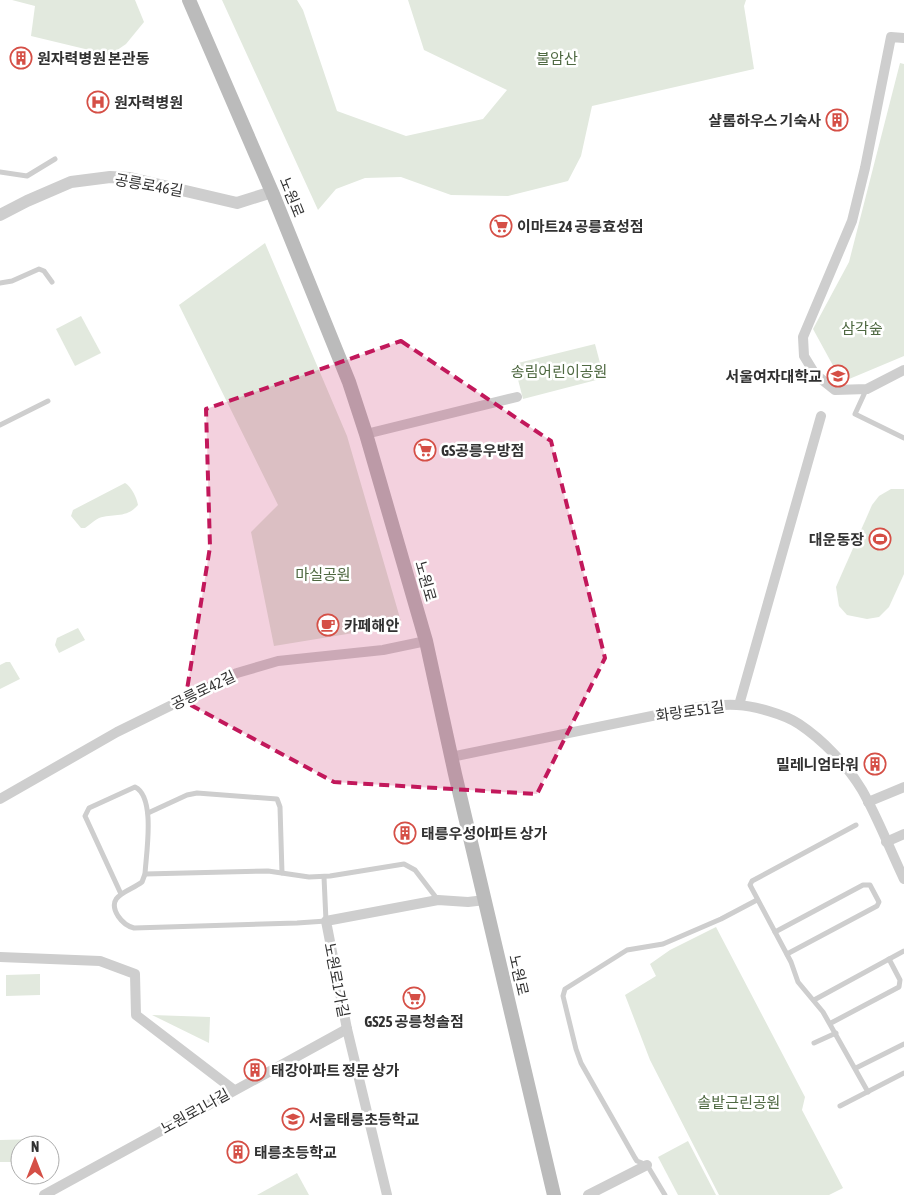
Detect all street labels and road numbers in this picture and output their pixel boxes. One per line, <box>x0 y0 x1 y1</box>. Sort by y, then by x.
street label: 공릉로46길 <box>113 171 185 199</box>
street label: 노원로 <box>276 175 308 219</box>
street label: 노원로 <box>412 559 440 603</box>
street label: 공릉로42길 <box>168 667 238 713</box>
street label: 화랑로51길 <box>654 698 726 724</box>
street label: 노원로1가길 <box>321 941 353 1019</box>
street label: 노원로 <box>506 953 532 997</box>
street label: 노원로1나길 <box>158 1085 232 1137</box>

